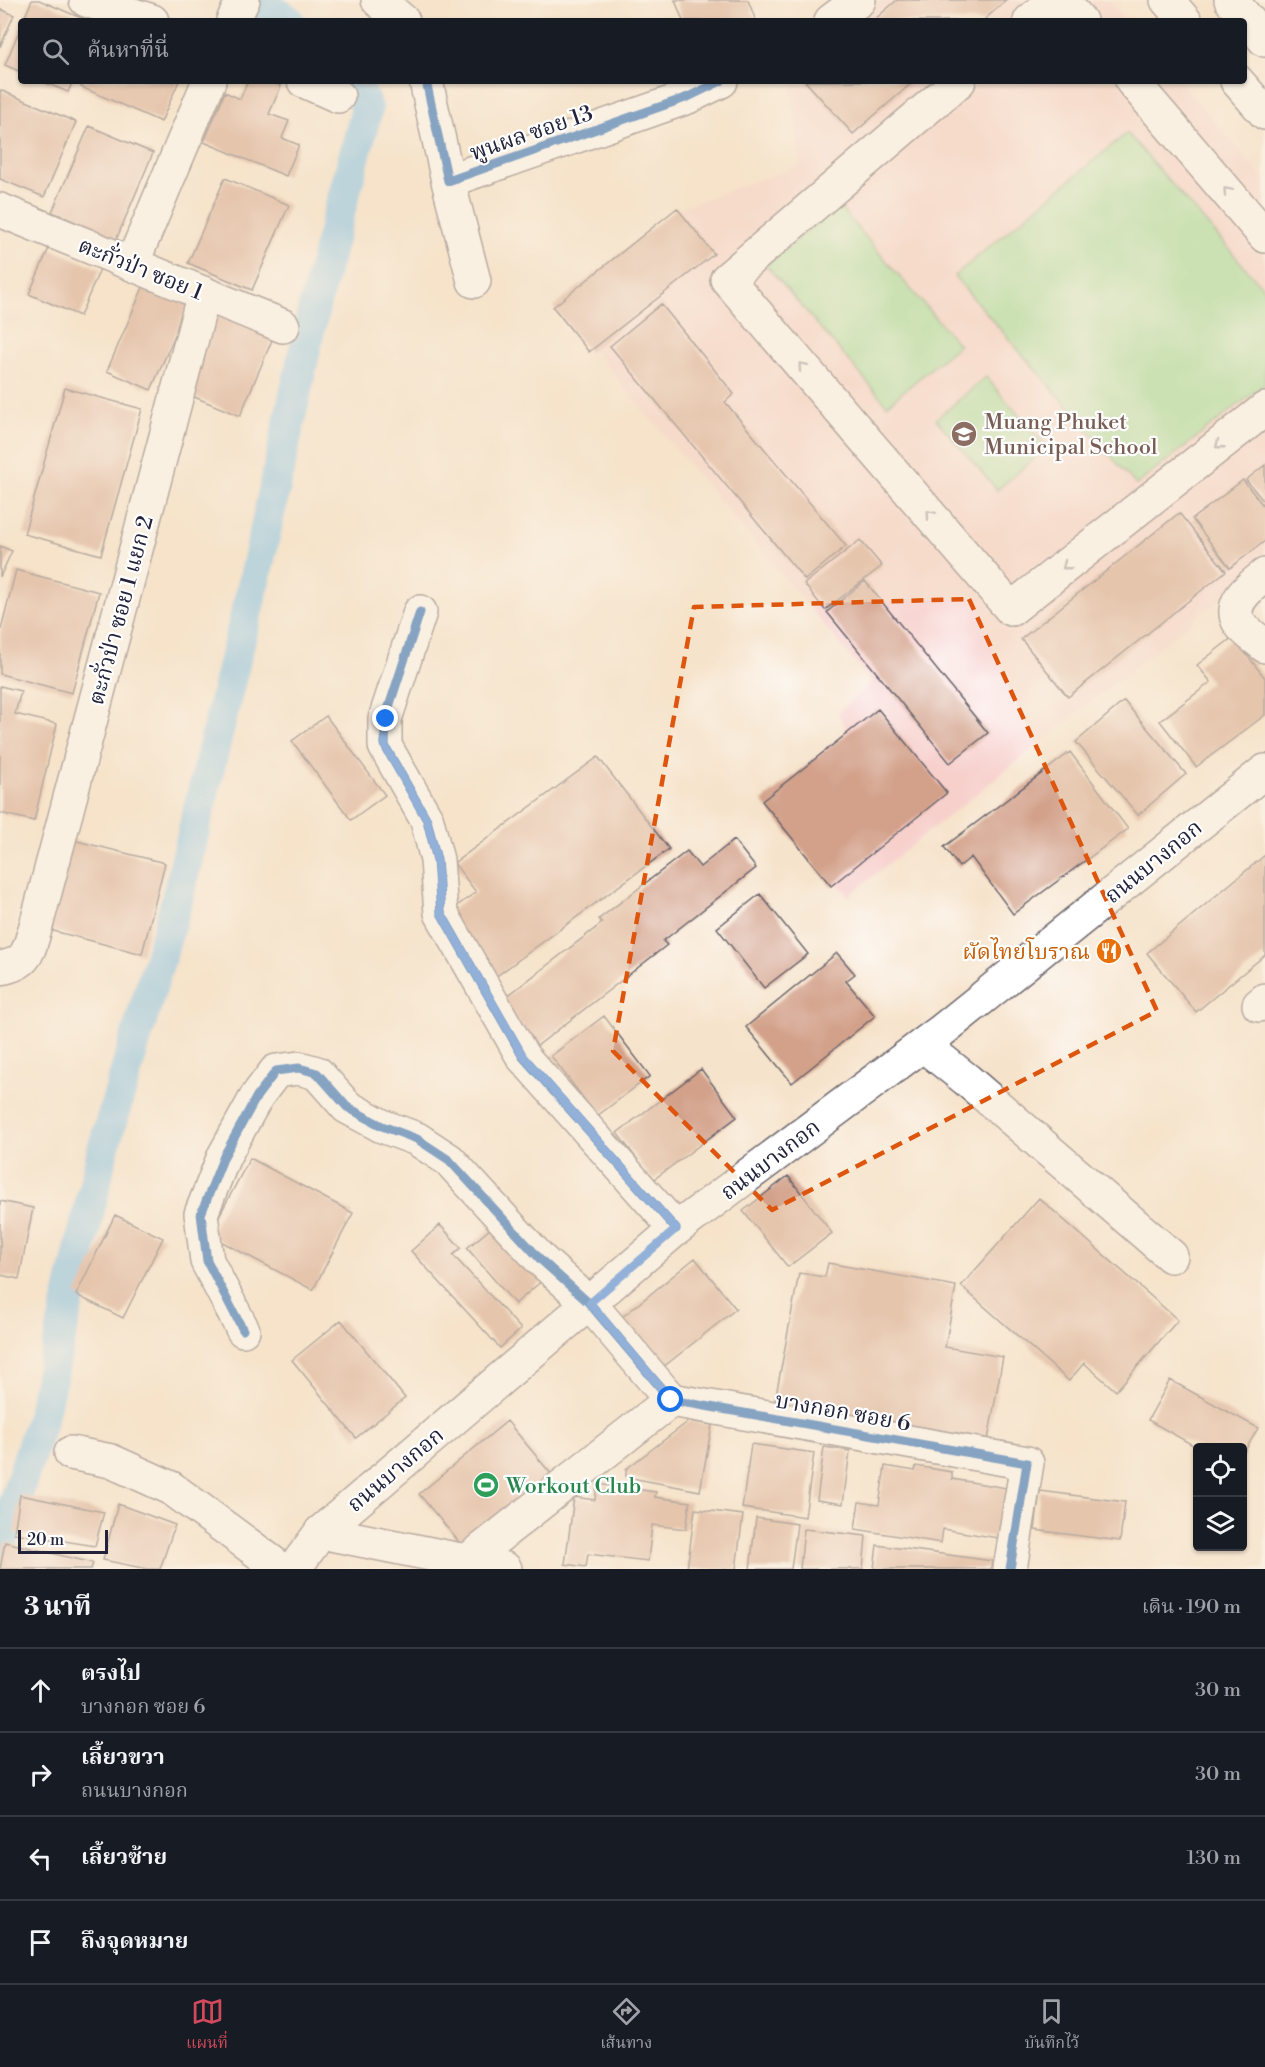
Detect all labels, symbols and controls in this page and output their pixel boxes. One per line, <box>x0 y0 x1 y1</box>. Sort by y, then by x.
search box <box>18 18 1247 84</box>
icon: search <box>39 35 72 68</box>
text: ค้นหาที่นี่ <box>87 37 169 64</box>
street label: พูนผล ซอย 13 <box>467 100 596 167</box>
one-way arrow <box>1223 187 1234 198</box>
street label: ตะกั่วป่า ซอย 1 <box>74 228 209 307</box>
one-way arrow <box>798 362 809 373</box>
place label: Muang Phuket Municipal School <box>984 409 1158 461</box>
school or university icon: Muang Phuket Municipal School <box>949 419 979 449</box>
one-way arrow <box>1215 438 1226 449</box>
one-way arrow <box>926 510 937 521</box>
street label: ตะกั่วป่า ซอย 1 แยก 2 <box>79 512 160 708</box>
one-way arrow <box>1062 558 1073 569</box>
route end <box>372 705 398 731</box>
street label: ถนนบางกอก <box>1100 815 1208 910</box>
restaurant icon: ผัดไทยโบราณ <box>1094 936 1124 966</box>
place label: ผัดไทยโบราณ <box>962 937 1090 966</box>
street label: ถนนบางกอก <box>716 1114 826 1206</box>
route start <box>657 1386 683 1412</box>
street label: บางกอก ซอย 6 <box>773 1387 913 1438</box>
street label: ถนนบางกอก <box>342 1422 450 1518</box>
map controls <box>1193 1443 1247 1551</box>
button: locate <box>1193 1443 1247 1497</box>
sports icon: Workout Club <box>471 1470 501 1500</box>
place label: Workout Club <box>505 1473 641 1500</box>
button: layers <box>1193 1497 1247 1551</box>
scale bar <box>18 1527 108 1554</box>
text: 20 m <box>27 1530 64 1550</box>
text: 3 นาที <box>24 1591 91 1623</box>
text: เดิน · 190 m <box>1142 1595 1241 1620</box>
text: ตรงไป <box>81 1660 141 1687</box>
icon: ahead <box>24 1674 57 1707</box>
text: 30 m <box>1195 1678 1241 1703</box>
text: บางกอก ซอย 6 <box>81 1695 205 1720</box>
text: เลี้ยวขวา <box>81 1744 165 1771</box>
icon: right <box>24 1758 57 1791</box>
text: 30 m <box>1195 1762 1241 1787</box>
text: ถนนบางกอก <box>81 1779 188 1804</box>
icon: left <box>24 1842 57 1875</box>
text: เลี้ยวซ้าย <box>81 1844 167 1871</box>
text: 130 m <box>1186 1846 1241 1871</box>
icon: arrive <box>24 1926 57 1959</box>
text: ถึงจุดหมาย <box>81 1928 188 1955</box>
tab: แผนที่ <box>186 1995 228 2057</box>
tab: เส้นทาง <box>600 1995 652 2057</box>
tab: บันทึกไว้ <box>1024 1995 1079 2057</box>

